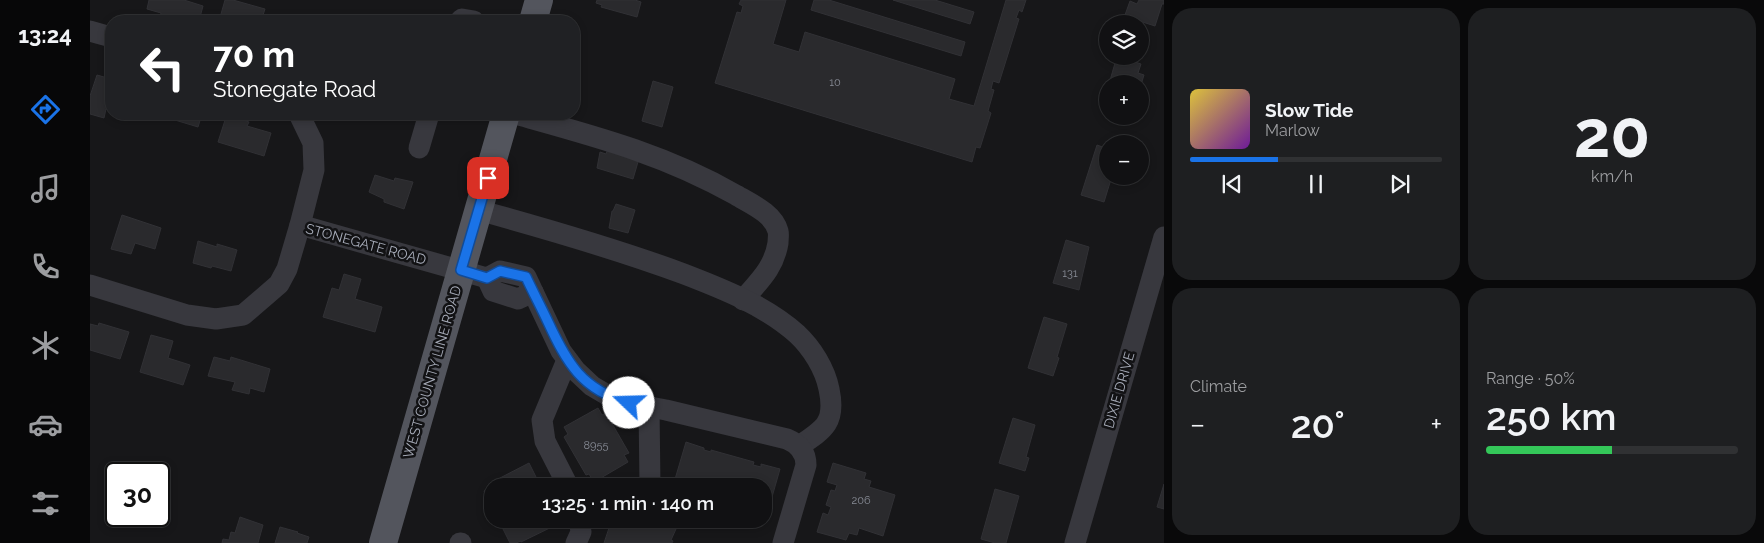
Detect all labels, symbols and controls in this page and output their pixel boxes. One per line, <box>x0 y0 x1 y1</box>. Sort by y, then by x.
map controls <box>1099 15 1149 185</box>
button: layers <box>1099 15 1149 65</box>
text: 13:24 <box>18 22 72 48</box>
text: 70 m <box>213 34 295 75</box>
icon: left <box>130 35 195 100</box>
button: + <box>1099 75 1149 125</box>
text: Stonegate Road <box>213 76 376 102</box>
house number: 10 <box>829 76 841 89</box>
icon: directions <box>28 92 63 127</box>
text: 20 <box>1574 96 1650 172</box>
text: Slow Tide <box>1265 99 1354 121</box>
text: Marlow <box>1265 121 1320 140</box>
button: − <box>1099 135 1149 185</box>
pin <box>467 157 509 199</box>
icon: arrive <box>474 164 502 192</box>
text: km/h <box>1591 167 1633 186</box>
icon: previous <box>1218 170 1246 198</box>
icon: pause <box>1302 170 1330 198</box>
icon: next <box>1386 170 1414 198</box>
icon: music <box>28 171 63 206</box>
street label: STONEGATE ROAD <box>304 220 428 268</box>
icon: phone <box>28 249 63 284</box>
house number: 131 <box>1062 267 1078 280</box>
street label: WEST COUNTY LINE ROAD <box>400 284 464 460</box>
icon: climate <box>28 328 63 363</box>
street label: DIXIE DRIVE <box>1100 350 1138 430</box>
text: Range · 50% <box>1486 369 1575 388</box>
position arrow <box>602 376 654 428</box>
text: Climate <box>1190 377 1247 396</box>
text: 250 km <box>1486 394 1617 439</box>
text: 20° <box>1291 402 1345 447</box>
icon: car <box>28 407 63 442</box>
text: − <box>1190 408 1205 441</box>
text: + <box>1430 408 1442 441</box>
house number: 8955 <box>584 439 608 452</box>
speed limit sign: 30 <box>105 462 170 527</box>
icon: filters <box>28 486 63 521</box>
text: 13:25 · 1 min · 140 m <box>542 492 714 514</box>
house number: 206 <box>851 494 871 507</box>

